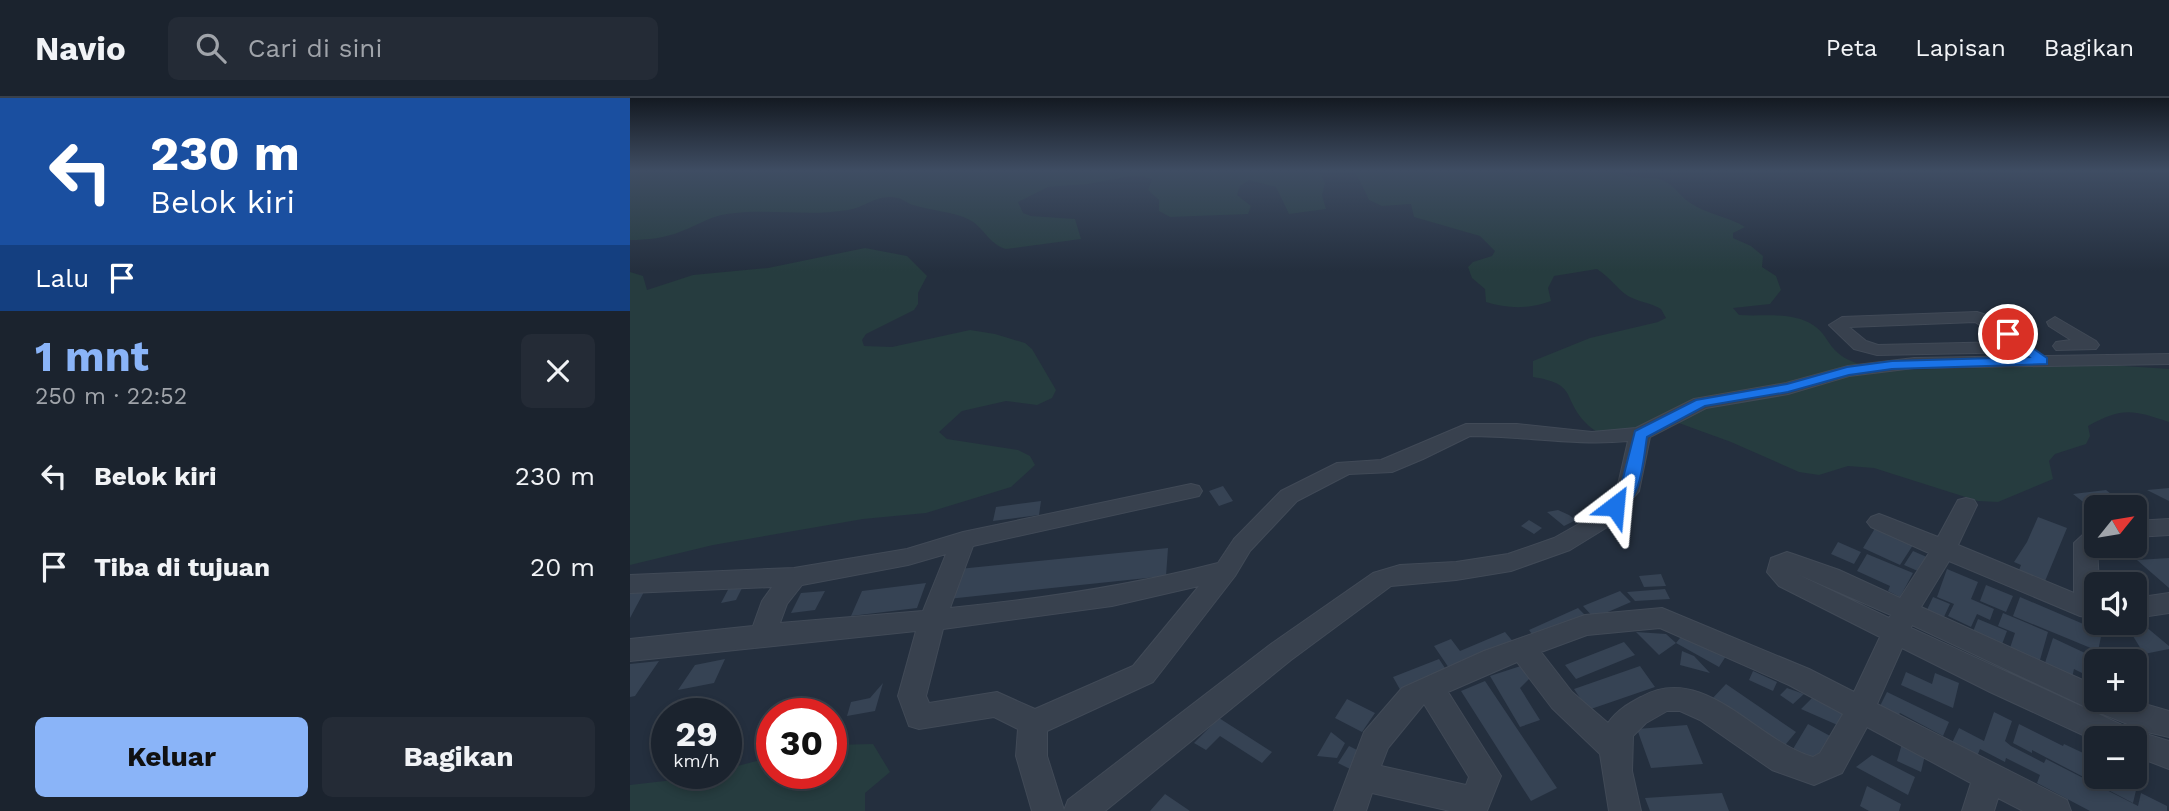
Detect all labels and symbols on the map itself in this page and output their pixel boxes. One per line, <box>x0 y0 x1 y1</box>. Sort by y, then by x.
pin <box>1978 304 2038 364</box>
position arrow <box>1578 469 1652 543</box>
north arrow <box>2084 495 2147 558</box>
speed limit sign: 30 <box>756 698 847 789</box>

